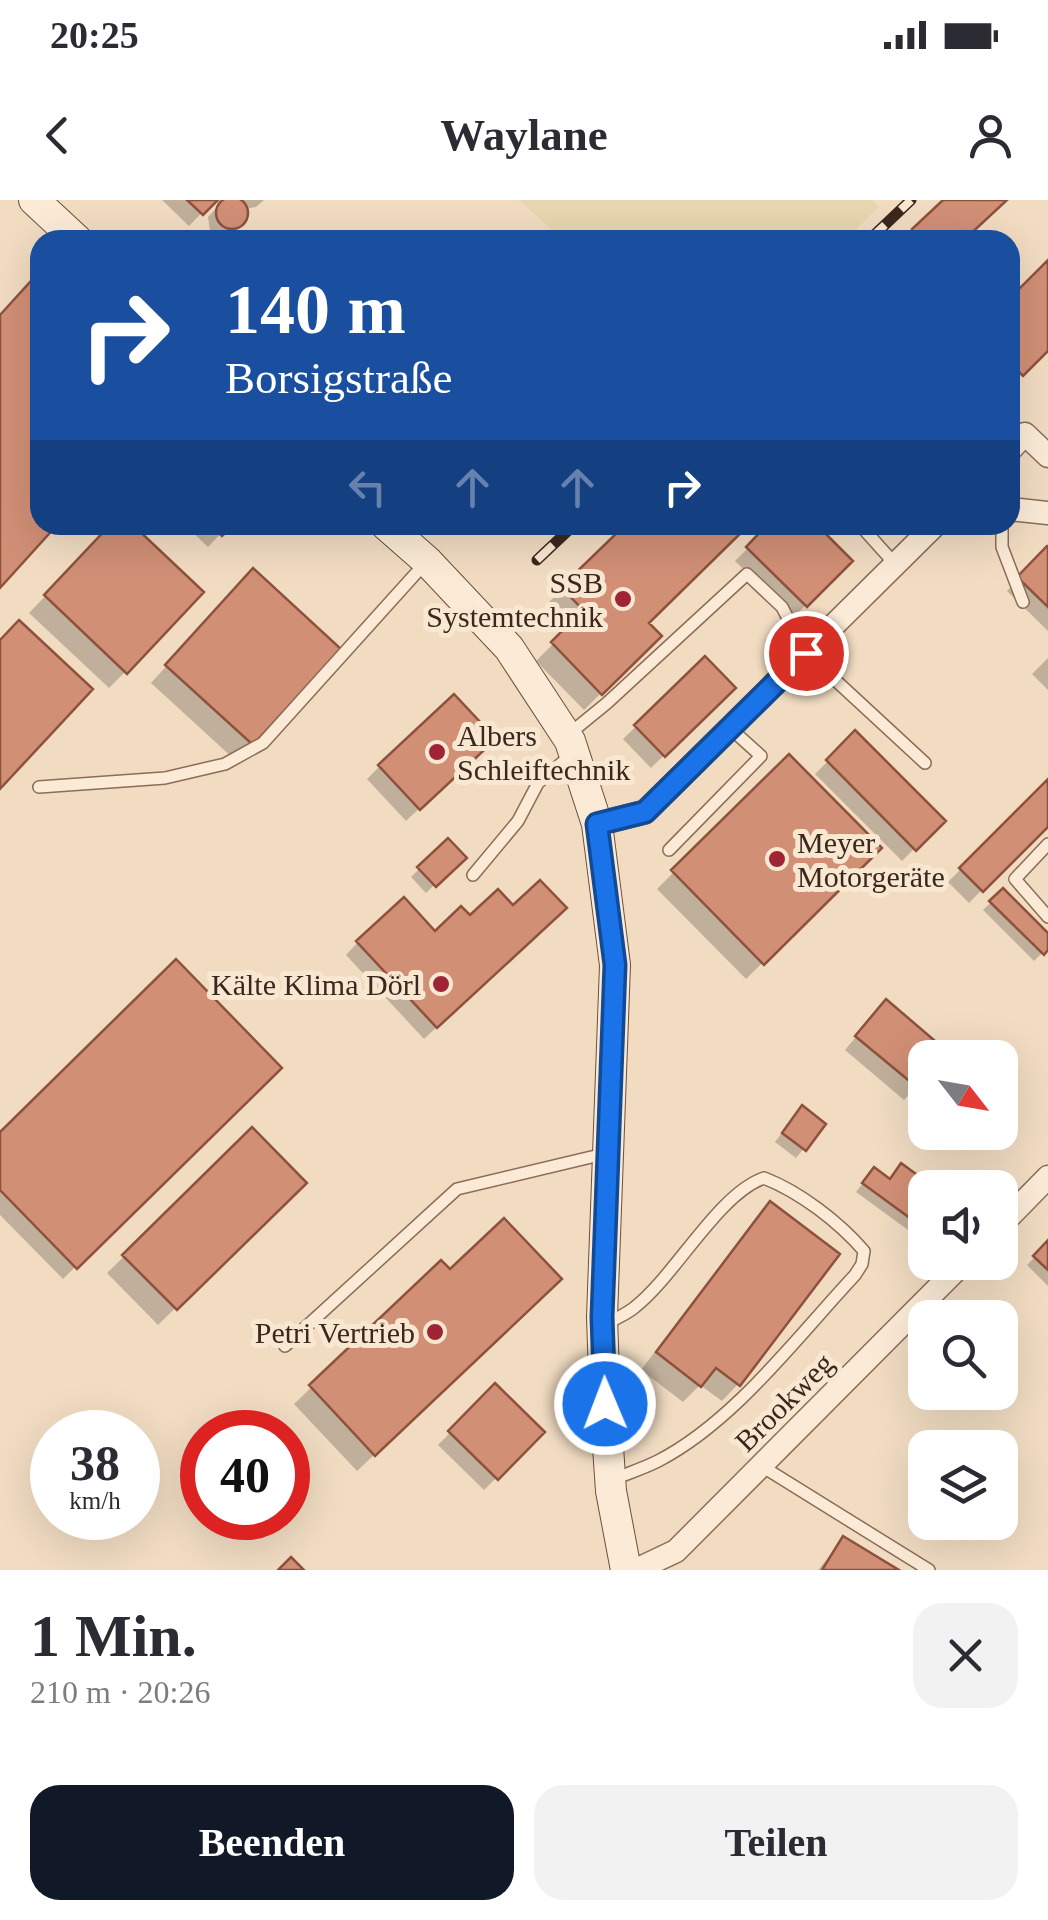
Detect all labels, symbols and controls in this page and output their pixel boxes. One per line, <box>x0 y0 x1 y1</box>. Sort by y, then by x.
text: 20:25 <box>50 14 139 56</box>
icon: back <box>30 108 85 163</box>
icon: person <box>963 108 1018 163</box>
text: Waylane <box>440 110 608 160</box>
icon: right <box>60 270 190 400</box>
text: 140 m <box>225 271 406 348</box>
text: Borsigstraße <box>225 353 452 403</box>
icon: left <box>340 460 395 515</box>
icon: ahead <box>445 460 500 515</box>
icon: ahead <box>550 460 605 515</box>
icon: right <box>655 460 710 515</box>
place label: SSB Systemtechnik <box>426 566 603 633</box>
marker: SSB Systemtechnik <box>612 588 634 610</box>
pin <box>764 611 849 696</box>
icon: arrive <box>779 626 834 681</box>
place label: Albers Schleiftechnik <box>457 719 630 786</box>
marker: Albers Schleiftechnik <box>426 741 448 763</box>
place label: Meyer Motorgeräte <box>797 826 945 893</box>
marker: Meyer Motorgeräte <box>766 848 788 870</box>
place label: Kälte Klima Dörl <box>211 968 421 1001</box>
marker: Kälte Klima Dörl <box>430 973 452 995</box>
north arrow <box>908 1040 1018 1150</box>
map controls <box>908 1040 1018 1540</box>
button: sound <box>908 1170 1018 1280</box>
button: search <box>908 1300 1018 1410</box>
place label: Petri Vertrieb <box>255 1316 415 1349</box>
marker: Petri Vertrieb <box>424 1321 446 1343</box>
street label: Brookweg <box>728 1346 840 1458</box>
position arrow <box>553 1352 657 1456</box>
speed limit sign: 40 <box>180 1410 310 1540</box>
button: layers <box>908 1430 1018 1540</box>
text: 38 <box>70 1435 120 1491</box>
text: km/h <box>69 1487 121 1514</box>
text: 1 Min. <box>30 1603 197 1669</box>
button: close <box>913 1603 1018 1708</box>
text: 210 m · 20:26 <box>30 1674 210 1710</box>
button: Beenden <box>30 1785 514 1900</box>
button: Teilen <box>534 1785 1018 1900</box>

